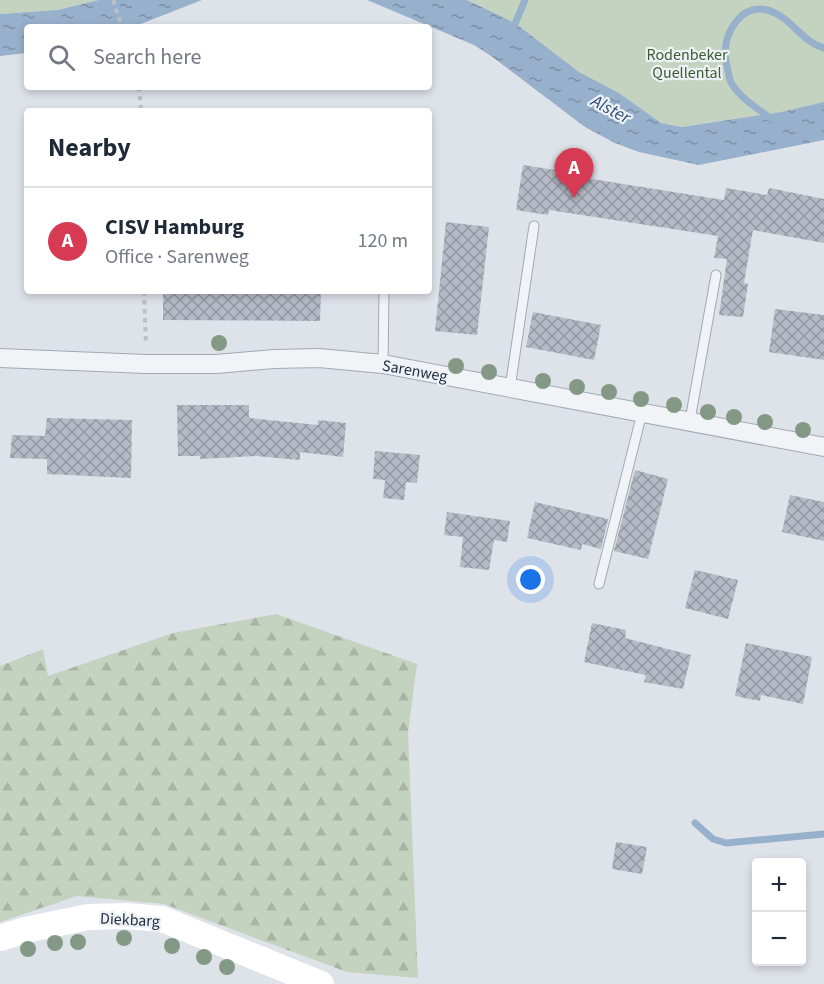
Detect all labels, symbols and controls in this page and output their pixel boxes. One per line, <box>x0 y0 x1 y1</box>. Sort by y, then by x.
search box <box>24 24 432 90</box>
icon: search <box>45 41 78 74</box>
text: Search here <box>93 41 201 73</box>
park label: Rodenbeker Quellental <box>646 44 728 84</box>
water label: Alster <box>586 88 636 131</box>
text: Nearby <box>48 129 131 166</box>
pin: A <box>554 148 594 198</box>
text: CISV Hamburg <box>105 211 244 243</box>
text: A <box>62 227 73 255</box>
text: 120 m <box>358 227 408 255</box>
text: Office · Sarenweg <box>105 243 249 271</box>
street label: Sarenweg <box>380 354 449 388</box>
your location <box>516 565 545 594</box>
map controls <box>752 858 806 966</box>
button: + <box>752 858 806 912</box>
street label: Diekbarg <box>100 907 160 933</box>
button: − <box>752 912 806 966</box>

